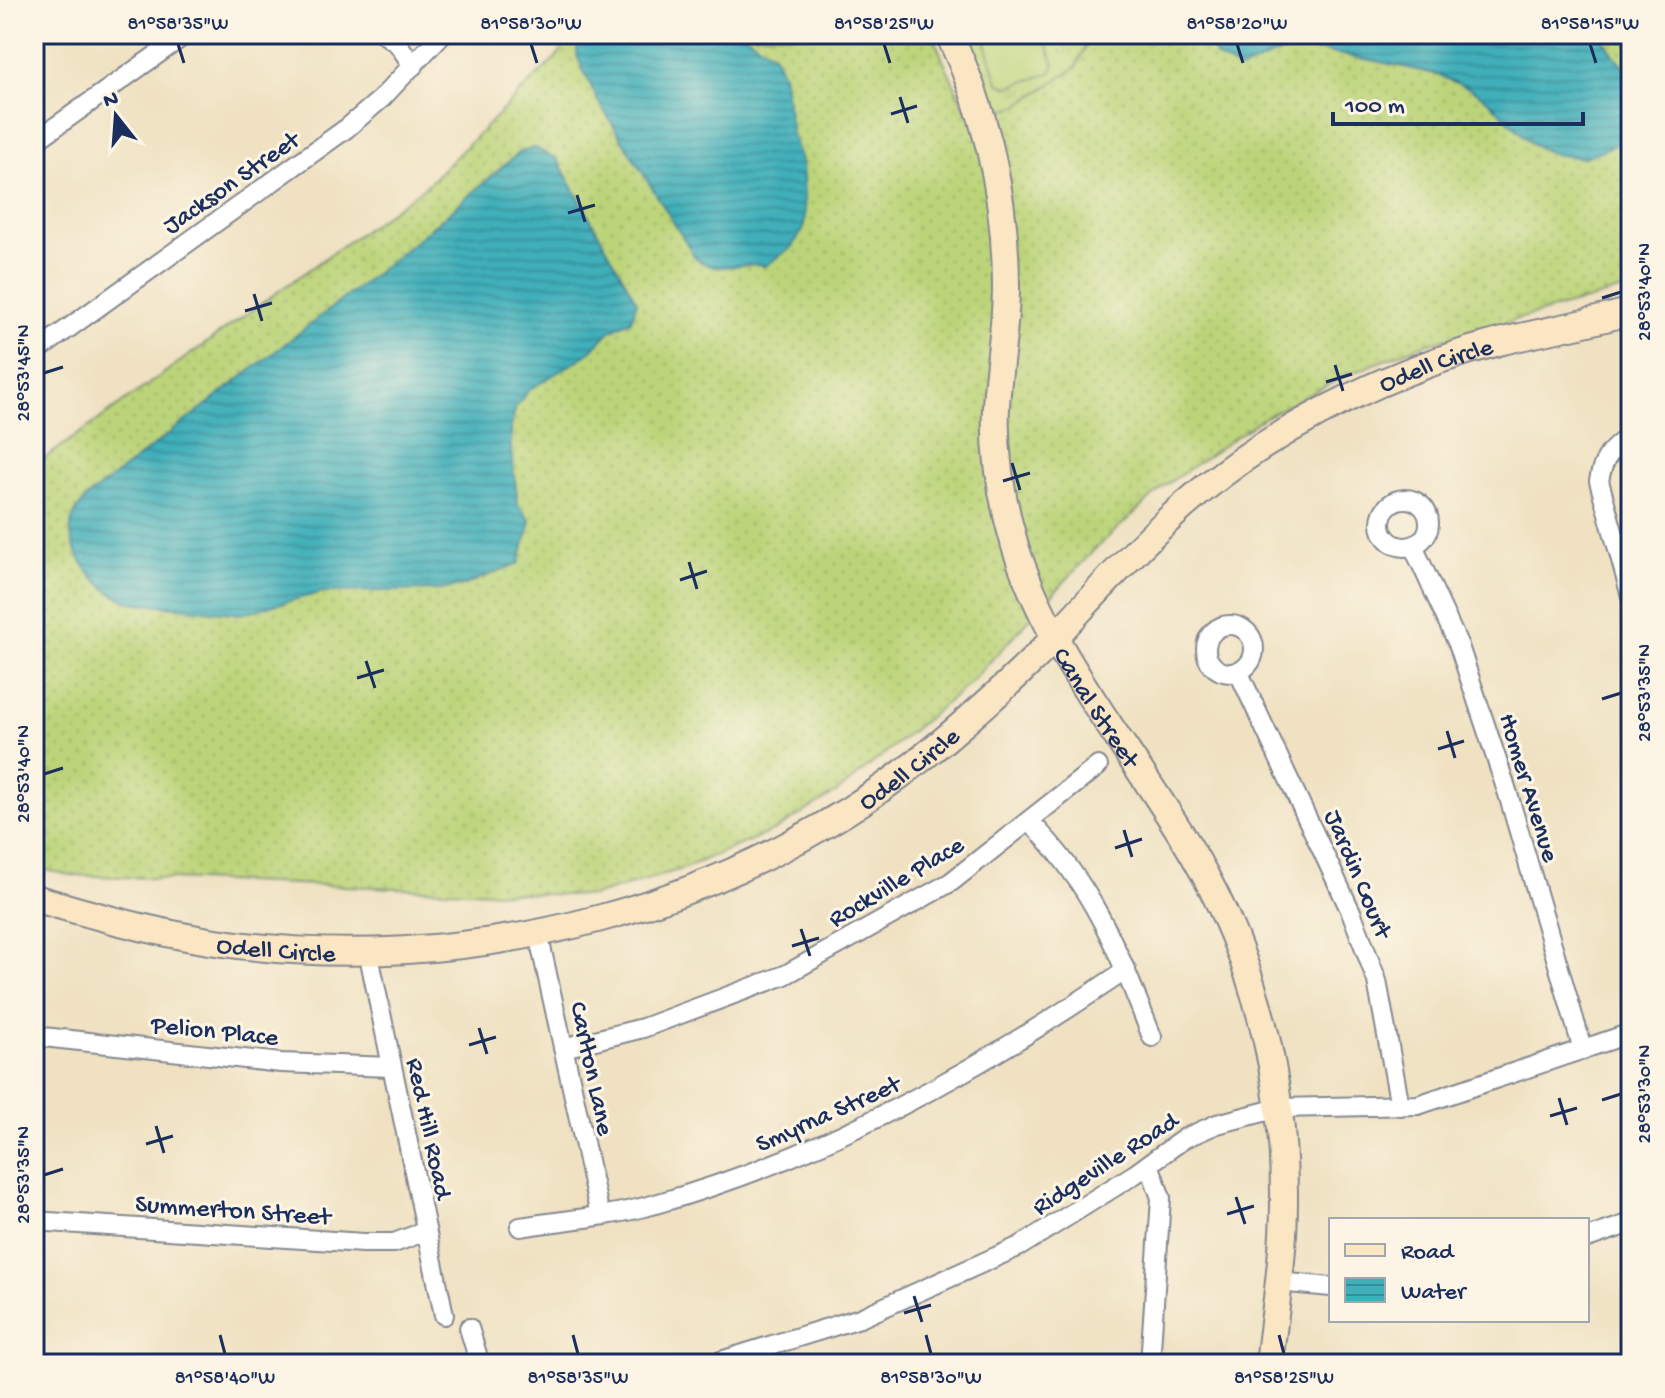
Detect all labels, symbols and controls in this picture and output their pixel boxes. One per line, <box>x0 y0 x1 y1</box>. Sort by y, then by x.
text: 81°58'35"W <box>128 14 228 37</box>
text: 81°58'30"W <box>480 14 582 37</box>
text: 81°58'25"W <box>834 14 934 37</box>
text: 81°58'20"W <box>1186 14 1288 37</box>
text: 81°58'15"W <box>1541 14 1639 37</box>
north arrow <box>76 76 156 156</box>
scale bar <box>1333 76 1583 126</box>
text: N <box>101 86 122 115</box>
text: 100 m <box>1344 93 1405 122</box>
street label: Jackson Street <box>158 125 309 243</box>
text: 28°53'40"N <box>1635 243 1658 341</box>
text: 28°53'45"N <box>14 324 37 422</box>
street label: Odell Circle <box>1375 333 1497 402</box>
street label: Canal Street <box>1044 643 1146 777</box>
text: 28°53'35"N <box>1635 644 1658 742</box>
street label: Homer Avenue <box>1489 710 1564 867</box>
street label: Odell Circle <box>854 722 968 820</box>
text: 28°53'40"N <box>14 725 37 823</box>
street label: Jardin Court <box>1315 806 1398 946</box>
street label: Rockville Place <box>824 831 971 936</box>
street label: Odell Circle <box>214 931 336 972</box>
street label: Carlton Lane <box>560 999 619 1139</box>
street label: Pelion Place <box>148 1011 280 1056</box>
text: 28°53'30"N <box>1635 1045 1658 1143</box>
street label: Red Hill Road <box>397 1056 457 1204</box>
street label: Smyrna Street <box>752 1070 908 1162</box>
street label: Ridgeville Road <box>1028 1106 1187 1224</box>
text: 28°53'35"N <box>14 1126 37 1224</box>
street label: Summerton Street <box>134 1190 334 1235</box>
legend <box>1329 1218 1589 1322</box>
text: Road <box>1401 1239 1455 1268</box>
text: Water <box>1401 1279 1468 1308</box>
text: 81°58'40"W <box>175 1368 275 1391</box>
text: 81°58'35"W <box>528 1368 628 1391</box>
text: 81°58'30"W <box>880 1368 982 1391</box>
text: 81°58'25"W <box>1234 1368 1334 1391</box>

